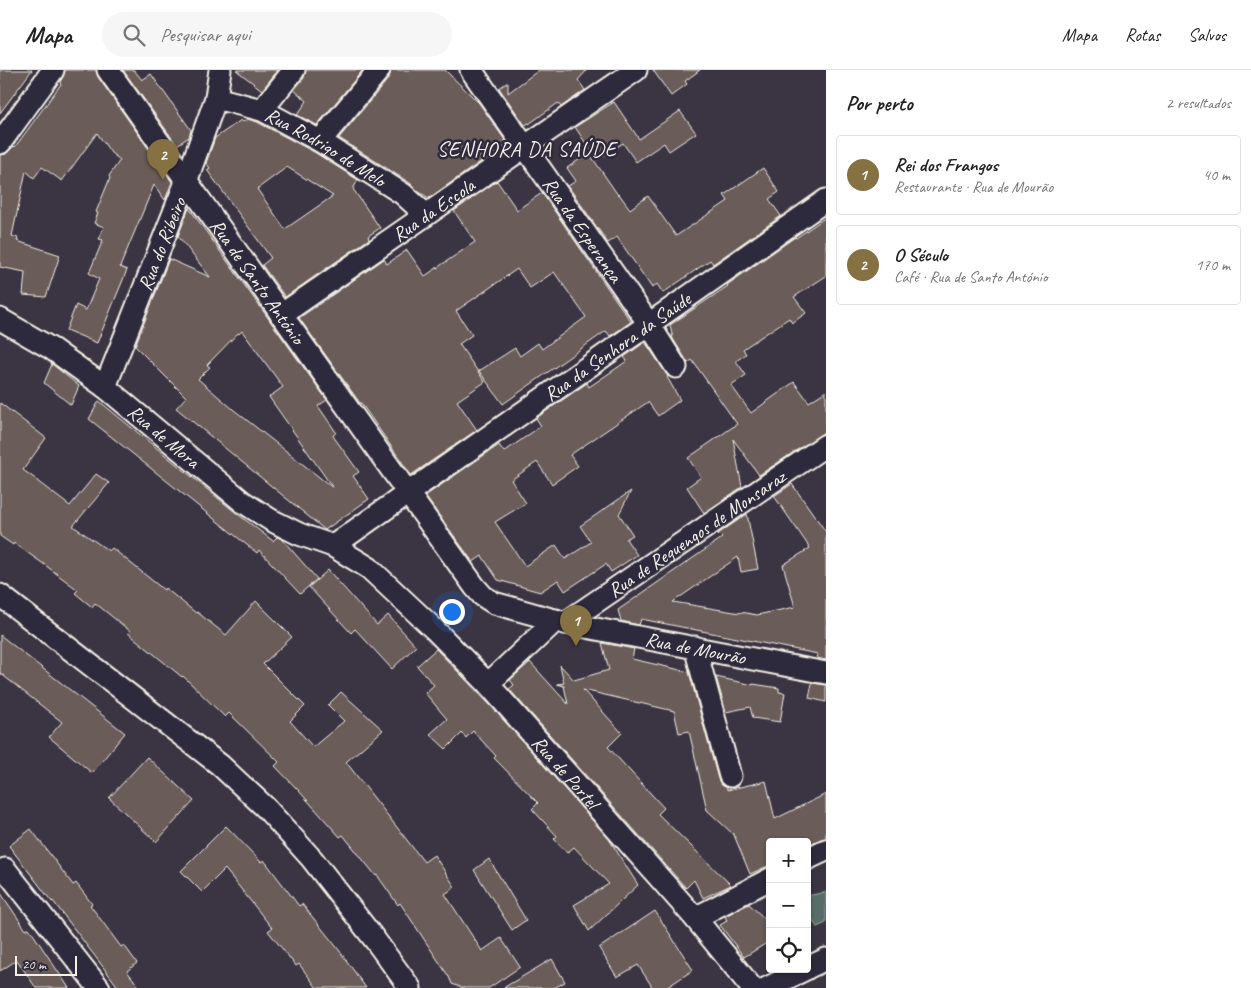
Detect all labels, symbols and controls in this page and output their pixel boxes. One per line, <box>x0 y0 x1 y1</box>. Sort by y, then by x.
search box <box>102 12 452 57</box>
text: Mapa <box>25 20 72 50</box>
icon: search <box>120 21 148 49</box>
text: Pesquisar aqui <box>160 23 251 47</box>
text: Mapa <box>1062 24 1097 46</box>
text: Rotas <box>1125 24 1160 46</box>
text: Salvos <box>1188 24 1226 46</box>
text: Por perto <box>846 90 913 116</box>
text: 2 resultados <box>1166 93 1231 113</box>
street label: Rua Rodrigo de Melo <box>261 102 392 194</box>
district label: SENHORA DA SAÚDE <box>437 136 619 162</box>
pin: 2 <box>147 139 179 180</box>
text: Rei dos Frangos <box>894 153 998 177</box>
text: 1 <box>859 165 867 185</box>
text: 40 m <box>1203 165 1230 185</box>
street label: Rua da Escola <box>387 172 481 248</box>
street label: Rua da Esperança <box>537 172 629 289</box>
text: Restaurante · Rua de Mourão <box>894 177 1053 197</box>
street label: Rua do Ribeiro <box>132 193 192 294</box>
street label: Rua de Santo António <box>204 214 311 351</box>
text: O Século <box>894 243 948 267</box>
text: 2 <box>859 255 867 275</box>
text: 170 m <box>1196 255 1230 275</box>
text: Café · Rua de Santo António <box>894 267 1047 287</box>
street label: Rua da Senhora da Saúde <box>539 286 697 407</box>
street label: Rua de Mora <box>122 399 206 475</box>
street label: Rua de Reguengos de Monsaraz <box>603 463 792 603</box>
your location <box>439 599 465 625</box>
pin: 1 <box>560 605 592 646</box>
street label: Rua de Mourão <box>643 627 749 670</box>
street label: Rua de Portel <box>526 730 606 816</box>
map controls <box>766 838 811 973</box>
button: + <box>766 838 811 883</box>
button: − <box>766 883 811 928</box>
button: locate <box>766 928 811 973</box>
scale bar <box>15 953 78 976</box>
text: 20 m <box>22 956 46 973</box>

